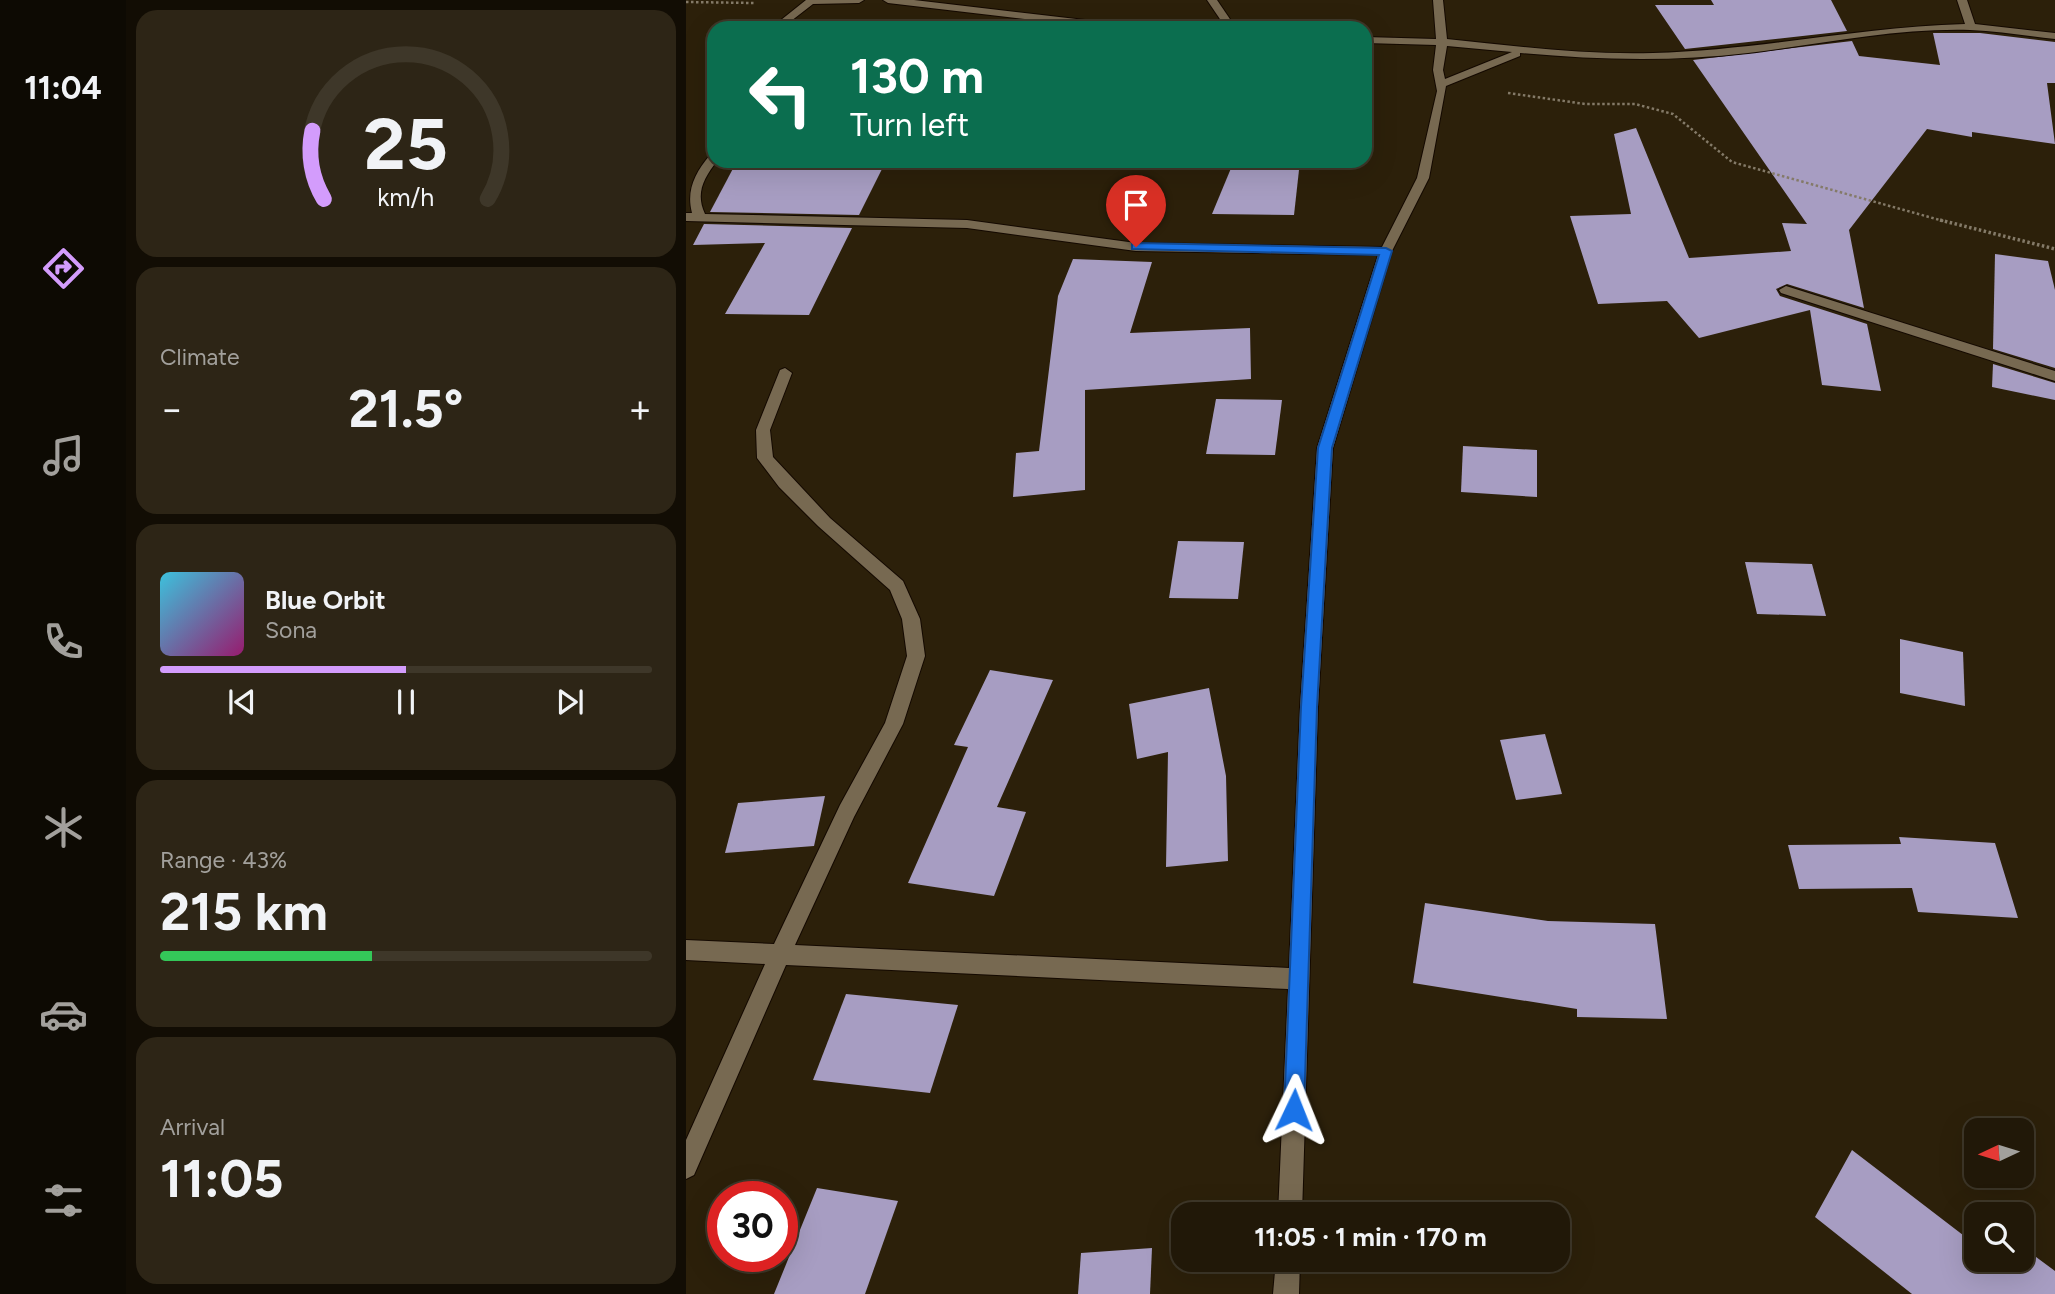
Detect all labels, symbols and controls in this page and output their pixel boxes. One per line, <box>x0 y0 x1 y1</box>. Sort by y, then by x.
text: 130 m <box>850 46 984 105</box>
icon: left <box>735 49 826 140</box>
text: 11:04 <box>24 69 102 107</box>
text: 25 <box>364 101 448 188</box>
text: Turn left <box>850 106 969 144</box>
pin <box>1106 175 1166 247</box>
text: km/h <box>377 182 435 212</box>
icon: arrive <box>1117 186 1155 224</box>
icon: directions <box>39 244 88 293</box>
text: Climate <box>160 343 239 371</box>
text: 21.5° <box>349 378 463 440</box>
text: − <box>160 386 184 432</box>
text: + <box>628 386 652 432</box>
icon: music <box>39 431 88 480</box>
text: Blue Orbit <box>265 584 386 616</box>
text: Sona <box>265 616 317 644</box>
icon: phone <box>39 617 88 666</box>
icon: previous <box>223 683 261 721</box>
icon: pause <box>387 683 425 721</box>
icon: next <box>551 683 589 721</box>
icon: climate <box>39 803 88 852</box>
text: Range · 43% <box>160 846 287 874</box>
text: 215 km <box>160 881 328 943</box>
icon: car <box>39 990 88 1039</box>
position arrow <box>1257 1073 1331 1147</box>
text: Arrival <box>160 1113 225 1141</box>
north arrow <box>1964 1118 2034 1188</box>
map controls <box>1964 1118 2034 1272</box>
text: 11:05 <box>160 1148 283 1210</box>
icon: filters <box>39 1176 88 1225</box>
speed limit sign: 30 <box>707 1181 798 1272</box>
button: search <box>1964 1202 2034 1272</box>
text: 11:05 · 1 min · 170 m <box>1254 1221 1487 1253</box>

